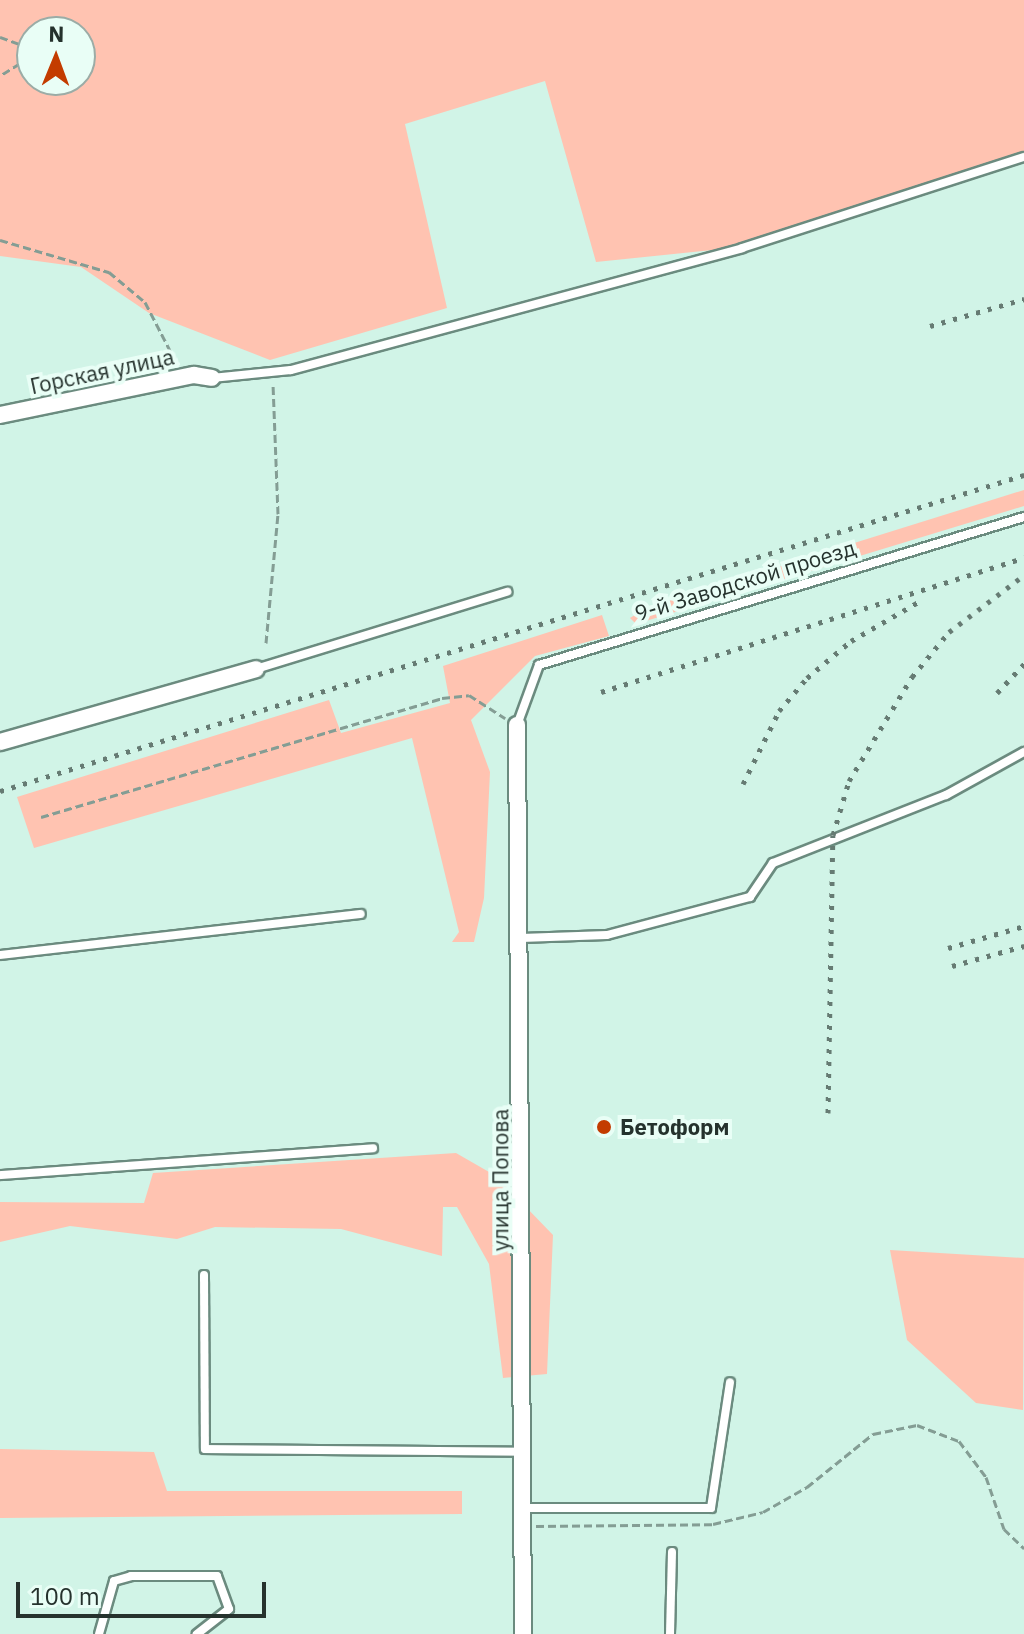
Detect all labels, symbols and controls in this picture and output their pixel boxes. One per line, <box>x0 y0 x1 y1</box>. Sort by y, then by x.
north arrow <box>16 16 96 96</box>
text: N <box>48 19 65 48</box>
street label: Горская улица <box>28 343 176 399</box>
street label: 9-й Заводской проезд <box>631 534 859 626</box>
street label: улица Попова <box>487 1109 513 1251</box>
place label: Бетоформ <box>620 1114 729 1140</box>
marker: Бетоформ <box>595 1118 613 1136</box>
scale bar <box>20 1566 270 1616</box>
text: 100 m <box>30 1580 100 1612</box>

